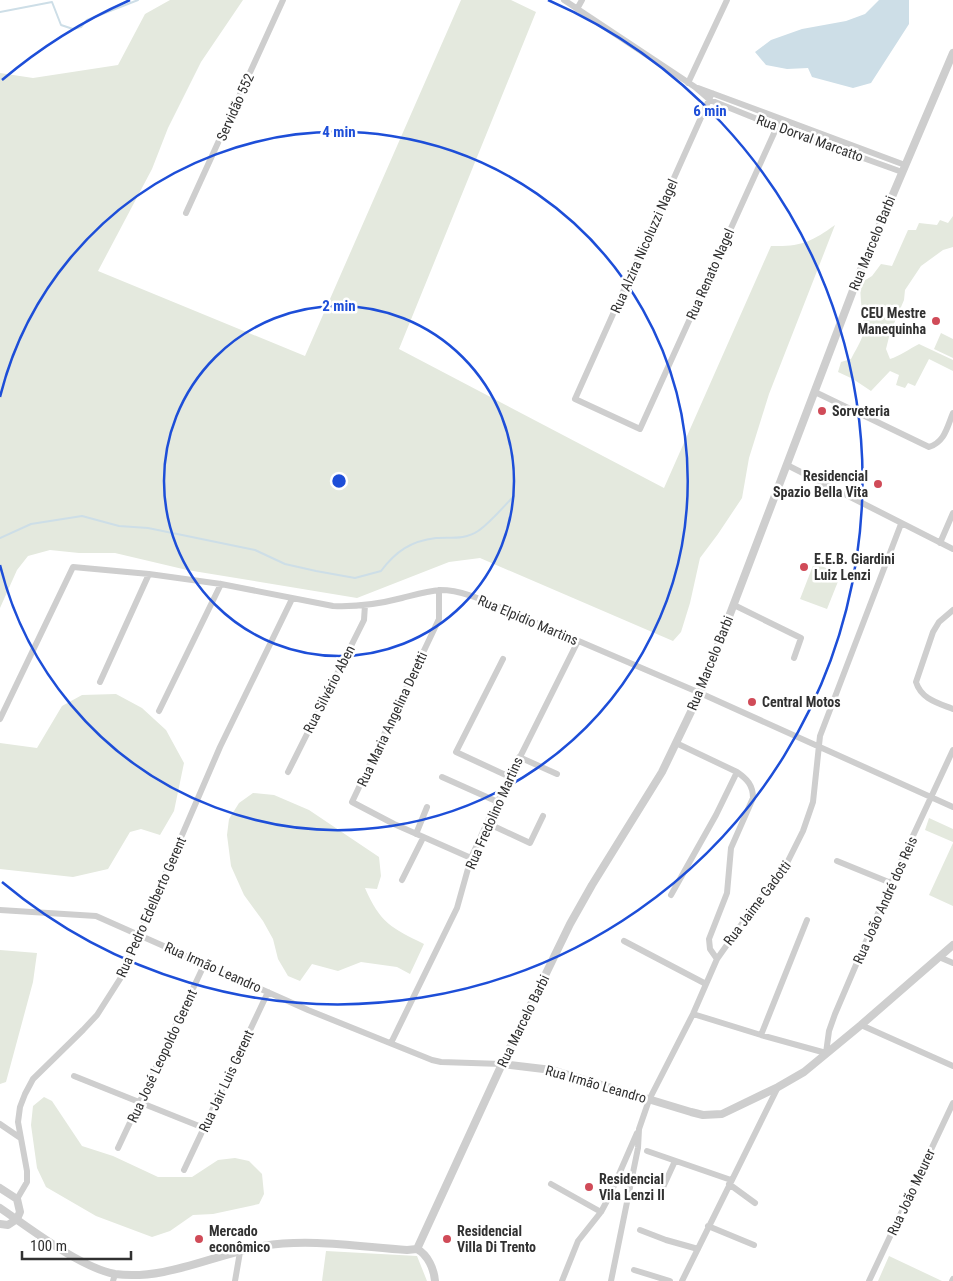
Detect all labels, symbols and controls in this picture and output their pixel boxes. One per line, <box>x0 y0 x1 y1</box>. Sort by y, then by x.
street label: Servidão 552 <box>213 71 257 143</box>
text: 6 min <box>693 102 727 120</box>
street label: Rua Dorval Marcatto <box>754 111 866 165</box>
text: 4 min <box>322 123 356 141</box>
street label: Rua Alzira Nicoluzzi Nagel <box>607 177 681 315</box>
street label: Rua Marcelo Barbi <box>846 193 898 293</box>
street label: Rua Renato Nagel <box>683 226 737 322</box>
text: 2 min <box>322 297 356 315</box>
place label: CEU Mestre Manequinha <box>857 305 926 337</box>
marker: CEU Mestre Manequinha <box>930 315 942 327</box>
place label: Sorveteria <box>832 403 890 419</box>
marker: Sorveteria <box>816 405 828 417</box>
place label: Residencial Spazio Bella Vita <box>773 468 868 500</box>
centre of rings <box>330 472 348 490</box>
marker: Residencial Spazio Bella Vita <box>872 478 884 490</box>
place label: E.E.B. Giardini Luiz Lenzi <box>814 551 895 583</box>
marker: E.E.B. Giardini Luiz Lenzi <box>798 561 810 573</box>
street label: Rua Elpidio Martins <box>476 592 580 648</box>
street label: Rua Marcelo Barbi <box>684 613 736 713</box>
street label: Rua Silvério Aben <box>300 642 358 736</box>
street label: Rua Maria Angelina Deretti <box>354 649 430 789</box>
place label: Central Motos <box>762 694 841 710</box>
marker: Central Motos <box>746 696 758 708</box>
street label: Rua Fredolino Martins <box>462 754 526 872</box>
street label: Rua Pedro Edelberto Gerent <box>113 834 189 980</box>
street label: Rua João André dos Reis <box>850 834 920 966</box>
street label: Rua Jaime Gadotti <box>720 858 794 948</box>
street label: Rua Irmão Leandro <box>162 939 264 995</box>
street label: Rua Marcelo Barbi <box>494 972 552 1070</box>
street label: Rua José Leopoldo Gerent <box>124 987 200 1125</box>
street label: Rua Jair Luis Gerent <box>195 1027 257 1135</box>
street label: Rua Irmão Leandro <box>544 1062 648 1106</box>
street label: Rua João Meurer <box>884 1146 938 1238</box>
place label: Residencial Vila Lenzi II <box>599 1171 665 1203</box>
marker: Residencial Vila Lenzi II <box>583 1181 595 1193</box>
place label: Mercado econômico <box>209 1223 270 1255</box>
place label: Residencial Villa Di Trento <box>457 1223 536 1255</box>
scale bar <box>22 1228 131 1260</box>
marker: Mercado econômico <box>193 1233 205 1245</box>
marker: Residencial Villa Di Trento <box>441 1233 453 1245</box>
text: 100 m <box>30 1237 67 1255</box>

